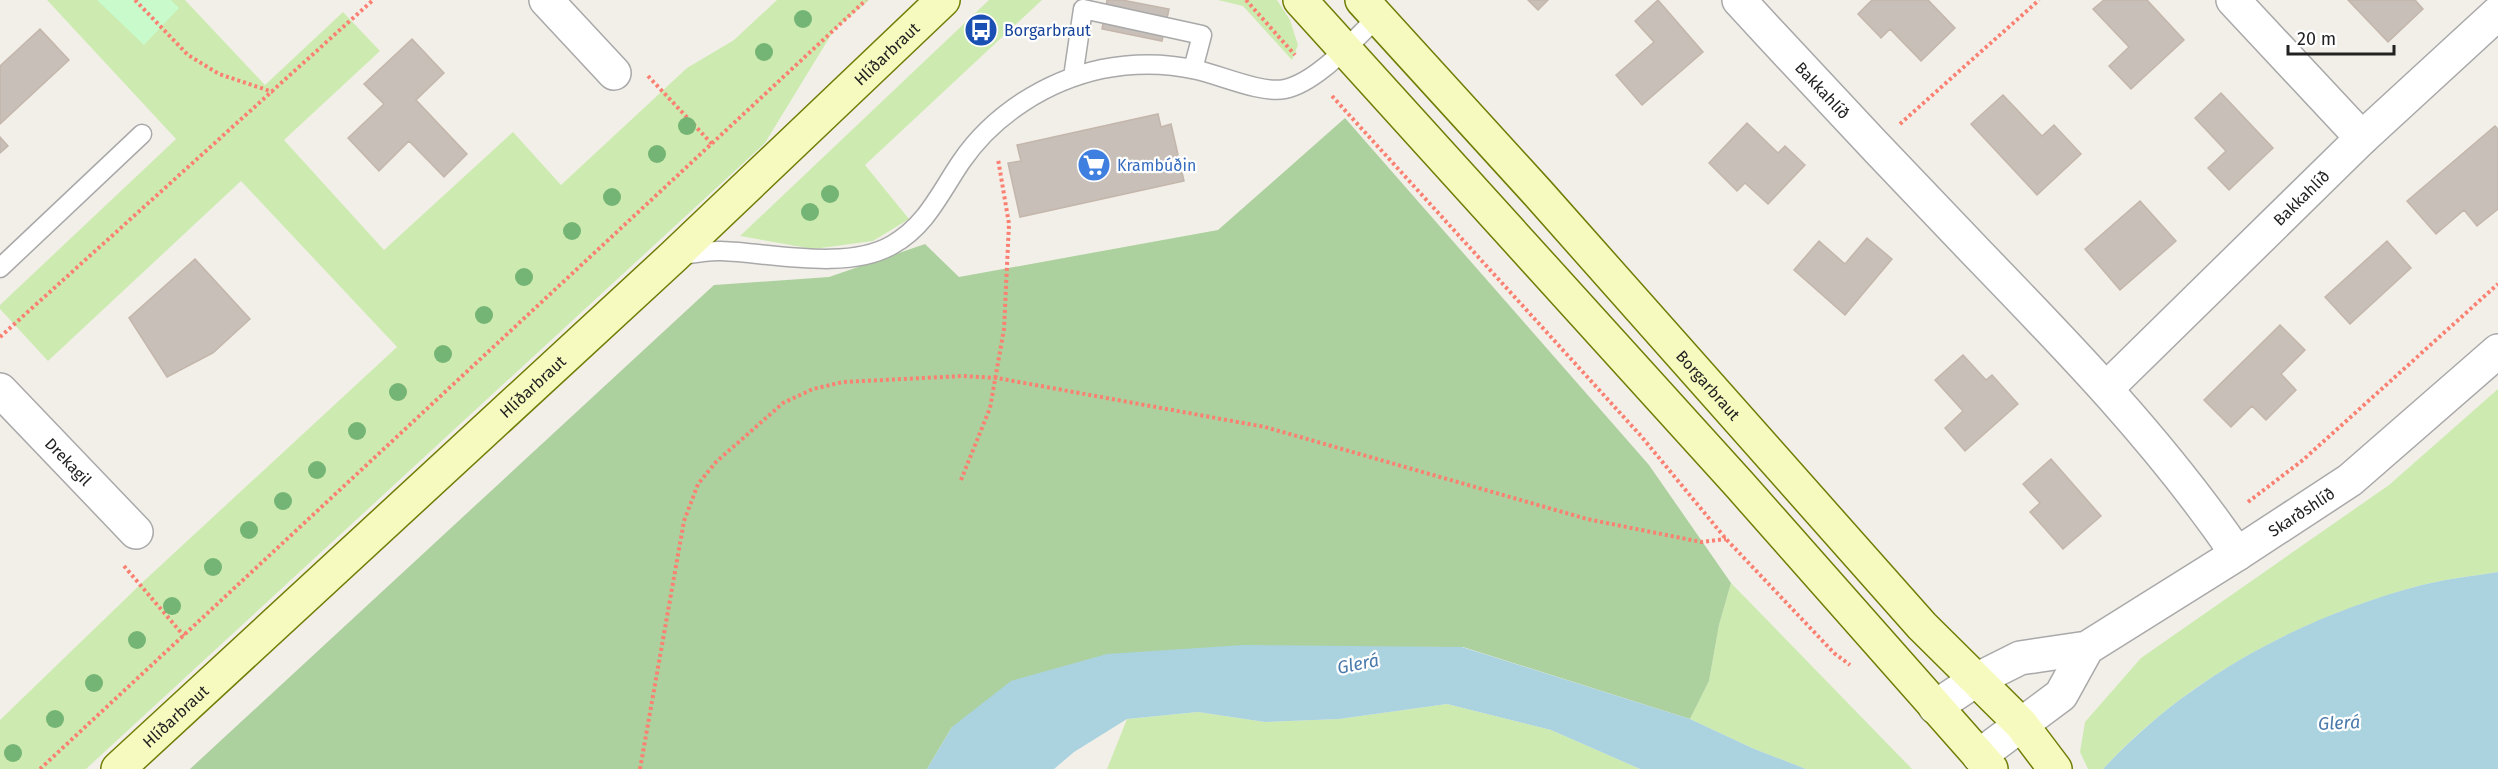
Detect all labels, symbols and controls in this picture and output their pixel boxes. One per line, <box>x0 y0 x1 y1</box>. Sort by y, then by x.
bus stop icon: Borgarbraut <box>963 12 999 48</box>
street label: Hlíðarbraut <box>850 18 923 89</box>
scale bar <box>2288 18 2394 56</box>
place label: Borgarbraut <box>1004 21 1091 40</box>
text: 20 m <box>2297 28 2336 50</box>
street label: Bakkahlíð <box>1791 58 1854 123</box>
supermarket icon: Krambúðin <box>1076 147 1112 183</box>
place label: Krambúðin <box>1117 156 1196 175</box>
street label: Bakkahlíð <box>2269 166 2333 229</box>
street label: Borgarbraut <box>1672 346 1744 424</box>
street label: Hlíðarbraut <box>496 351 570 422</box>
street label: Drekagil <box>41 434 96 490</box>
street label: Skarðshlíð <box>2265 483 2338 540</box>
water label: Glerá <box>1335 649 1381 679</box>
street label: Hlíðarbraut <box>138 681 212 751</box>
water label: Glerá <box>2317 711 2361 735</box>

